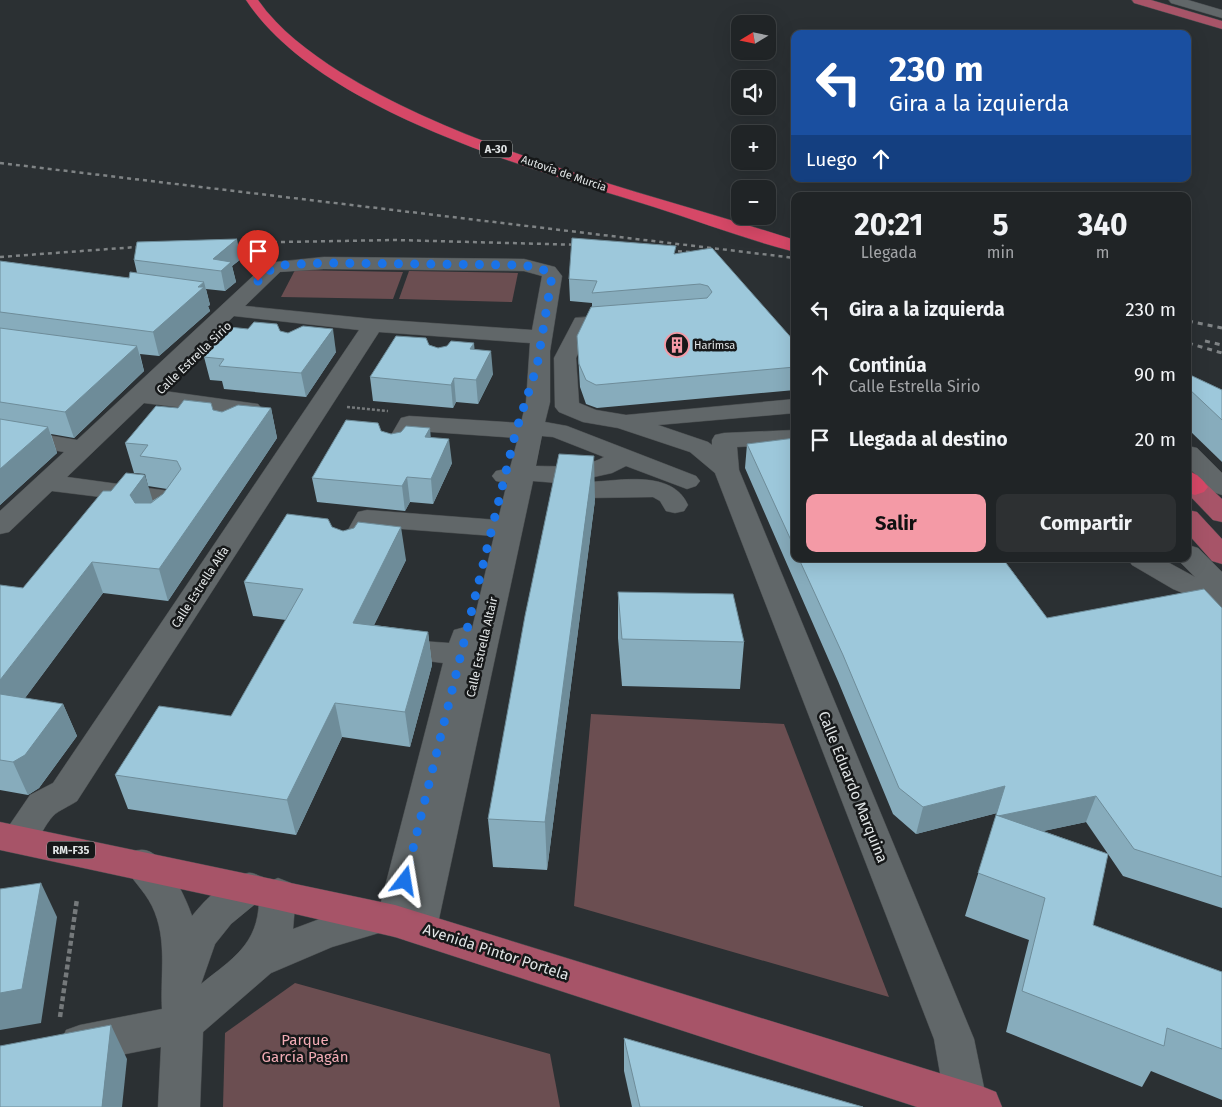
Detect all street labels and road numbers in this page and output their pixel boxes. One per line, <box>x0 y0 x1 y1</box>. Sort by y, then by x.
road number: A-30 <box>480 140 512 158</box>
street label: Autovía de Murcia <box>520 153 608 194</box>
street label: Calle Estrella Sirio <box>154 319 234 397</box>
street label: Calle Estrella Alfa <box>168 544 232 630</box>
street label: Calle Estrella Altair <box>464 595 500 699</box>
street label: Calle Eduardo Marquina <box>814 709 892 865</box>
road number: RM-F35 <box>47 842 95 858</box>
street label: Avenida Pintor Portela <box>421 920 571 984</box>

